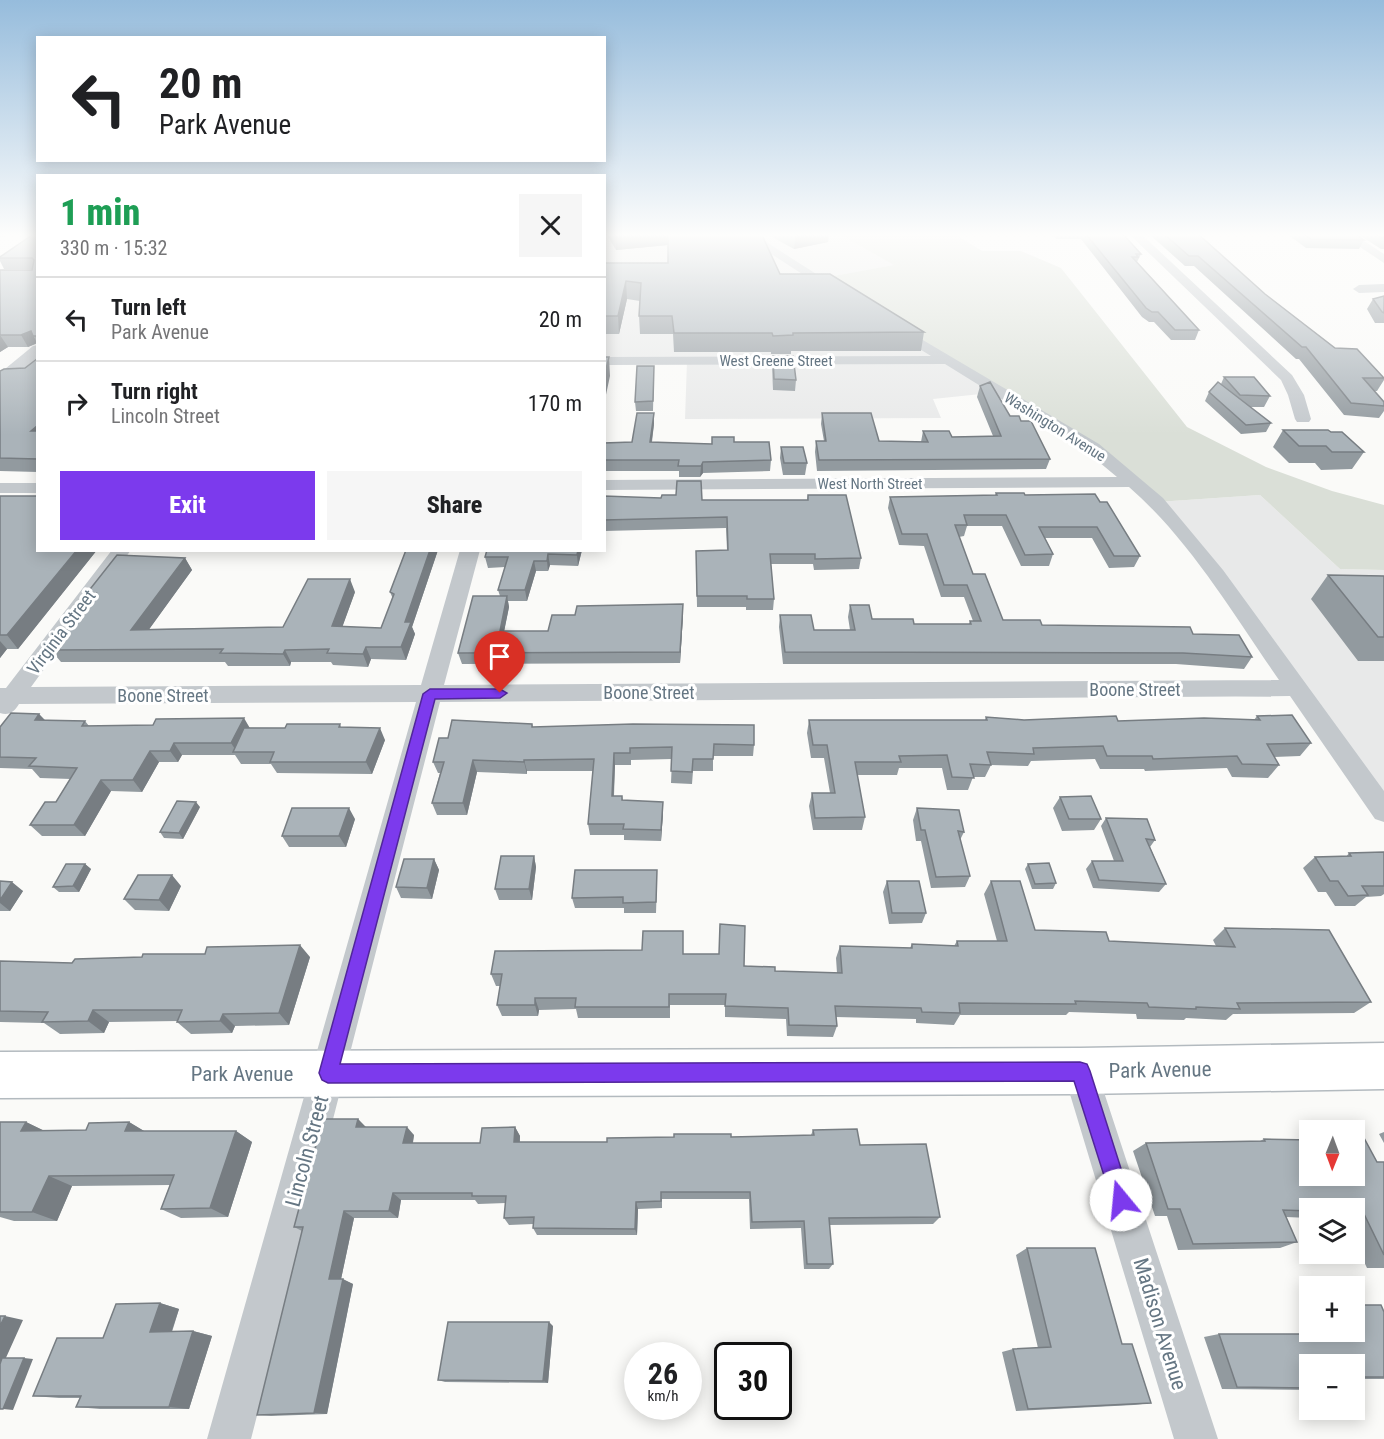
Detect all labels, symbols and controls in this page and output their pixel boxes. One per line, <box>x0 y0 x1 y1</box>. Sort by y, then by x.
text: 20 m <box>159 59 242 108</box>
icon: left <box>60 60 138 138</box>
text: Park Avenue <box>159 109 291 141</box>
text: 1 min <box>60 192 140 234</box>
button: close <box>519 194 582 257</box>
text: 330 m · 15:32 <box>60 236 167 260</box>
text: Turn left <box>111 295 186 320</box>
icon: left <box>60 303 93 336</box>
text: 20 m <box>539 307 582 332</box>
text: Park Avenue <box>111 320 209 344</box>
street label: West Greene Street <box>719 352 833 370</box>
text: Turn right <box>111 379 198 404</box>
icon: right <box>60 387 93 420</box>
street label: Washington Avenue <box>1001 389 1109 465</box>
text: 170 m <box>528 391 582 416</box>
text: Lincoln Street <box>111 404 220 428</box>
button: Exit <box>60 471 315 540</box>
button: Share <box>327 471 582 540</box>
street label: West North Street <box>818 475 923 493</box>
street label: Virginia Street <box>22 586 100 678</box>
pin <box>474 631 525 693</box>
icon: arrive <box>483 640 516 673</box>
street label: Boone Street <box>1089 679 1181 700</box>
street label: Boone Street <box>603 682 695 703</box>
street label: Boone Street <box>117 685 209 706</box>
street label: Park Avenue <box>1108 1057 1212 1083</box>
street label: Park Avenue <box>191 1062 294 1086</box>
street label: Lincoln Street <box>281 1093 333 1209</box>
north arrow <box>1299 1120 1365 1186</box>
map controls <box>1299 1120 1365 1420</box>
position arrow <box>1089 1168 1153 1232</box>
button: layers <box>1299 1198 1365 1264</box>
street label: Madison Avenue <box>1129 1255 1192 1393</box>
button: + <box>1299 1276 1365 1342</box>
speed limit sign: 30 <box>714 1342 792 1420</box>
button: − <box>1299 1354 1365 1420</box>
text: 26 <box>648 1356 678 1391</box>
text: km/h <box>648 1387 678 1405</box>

